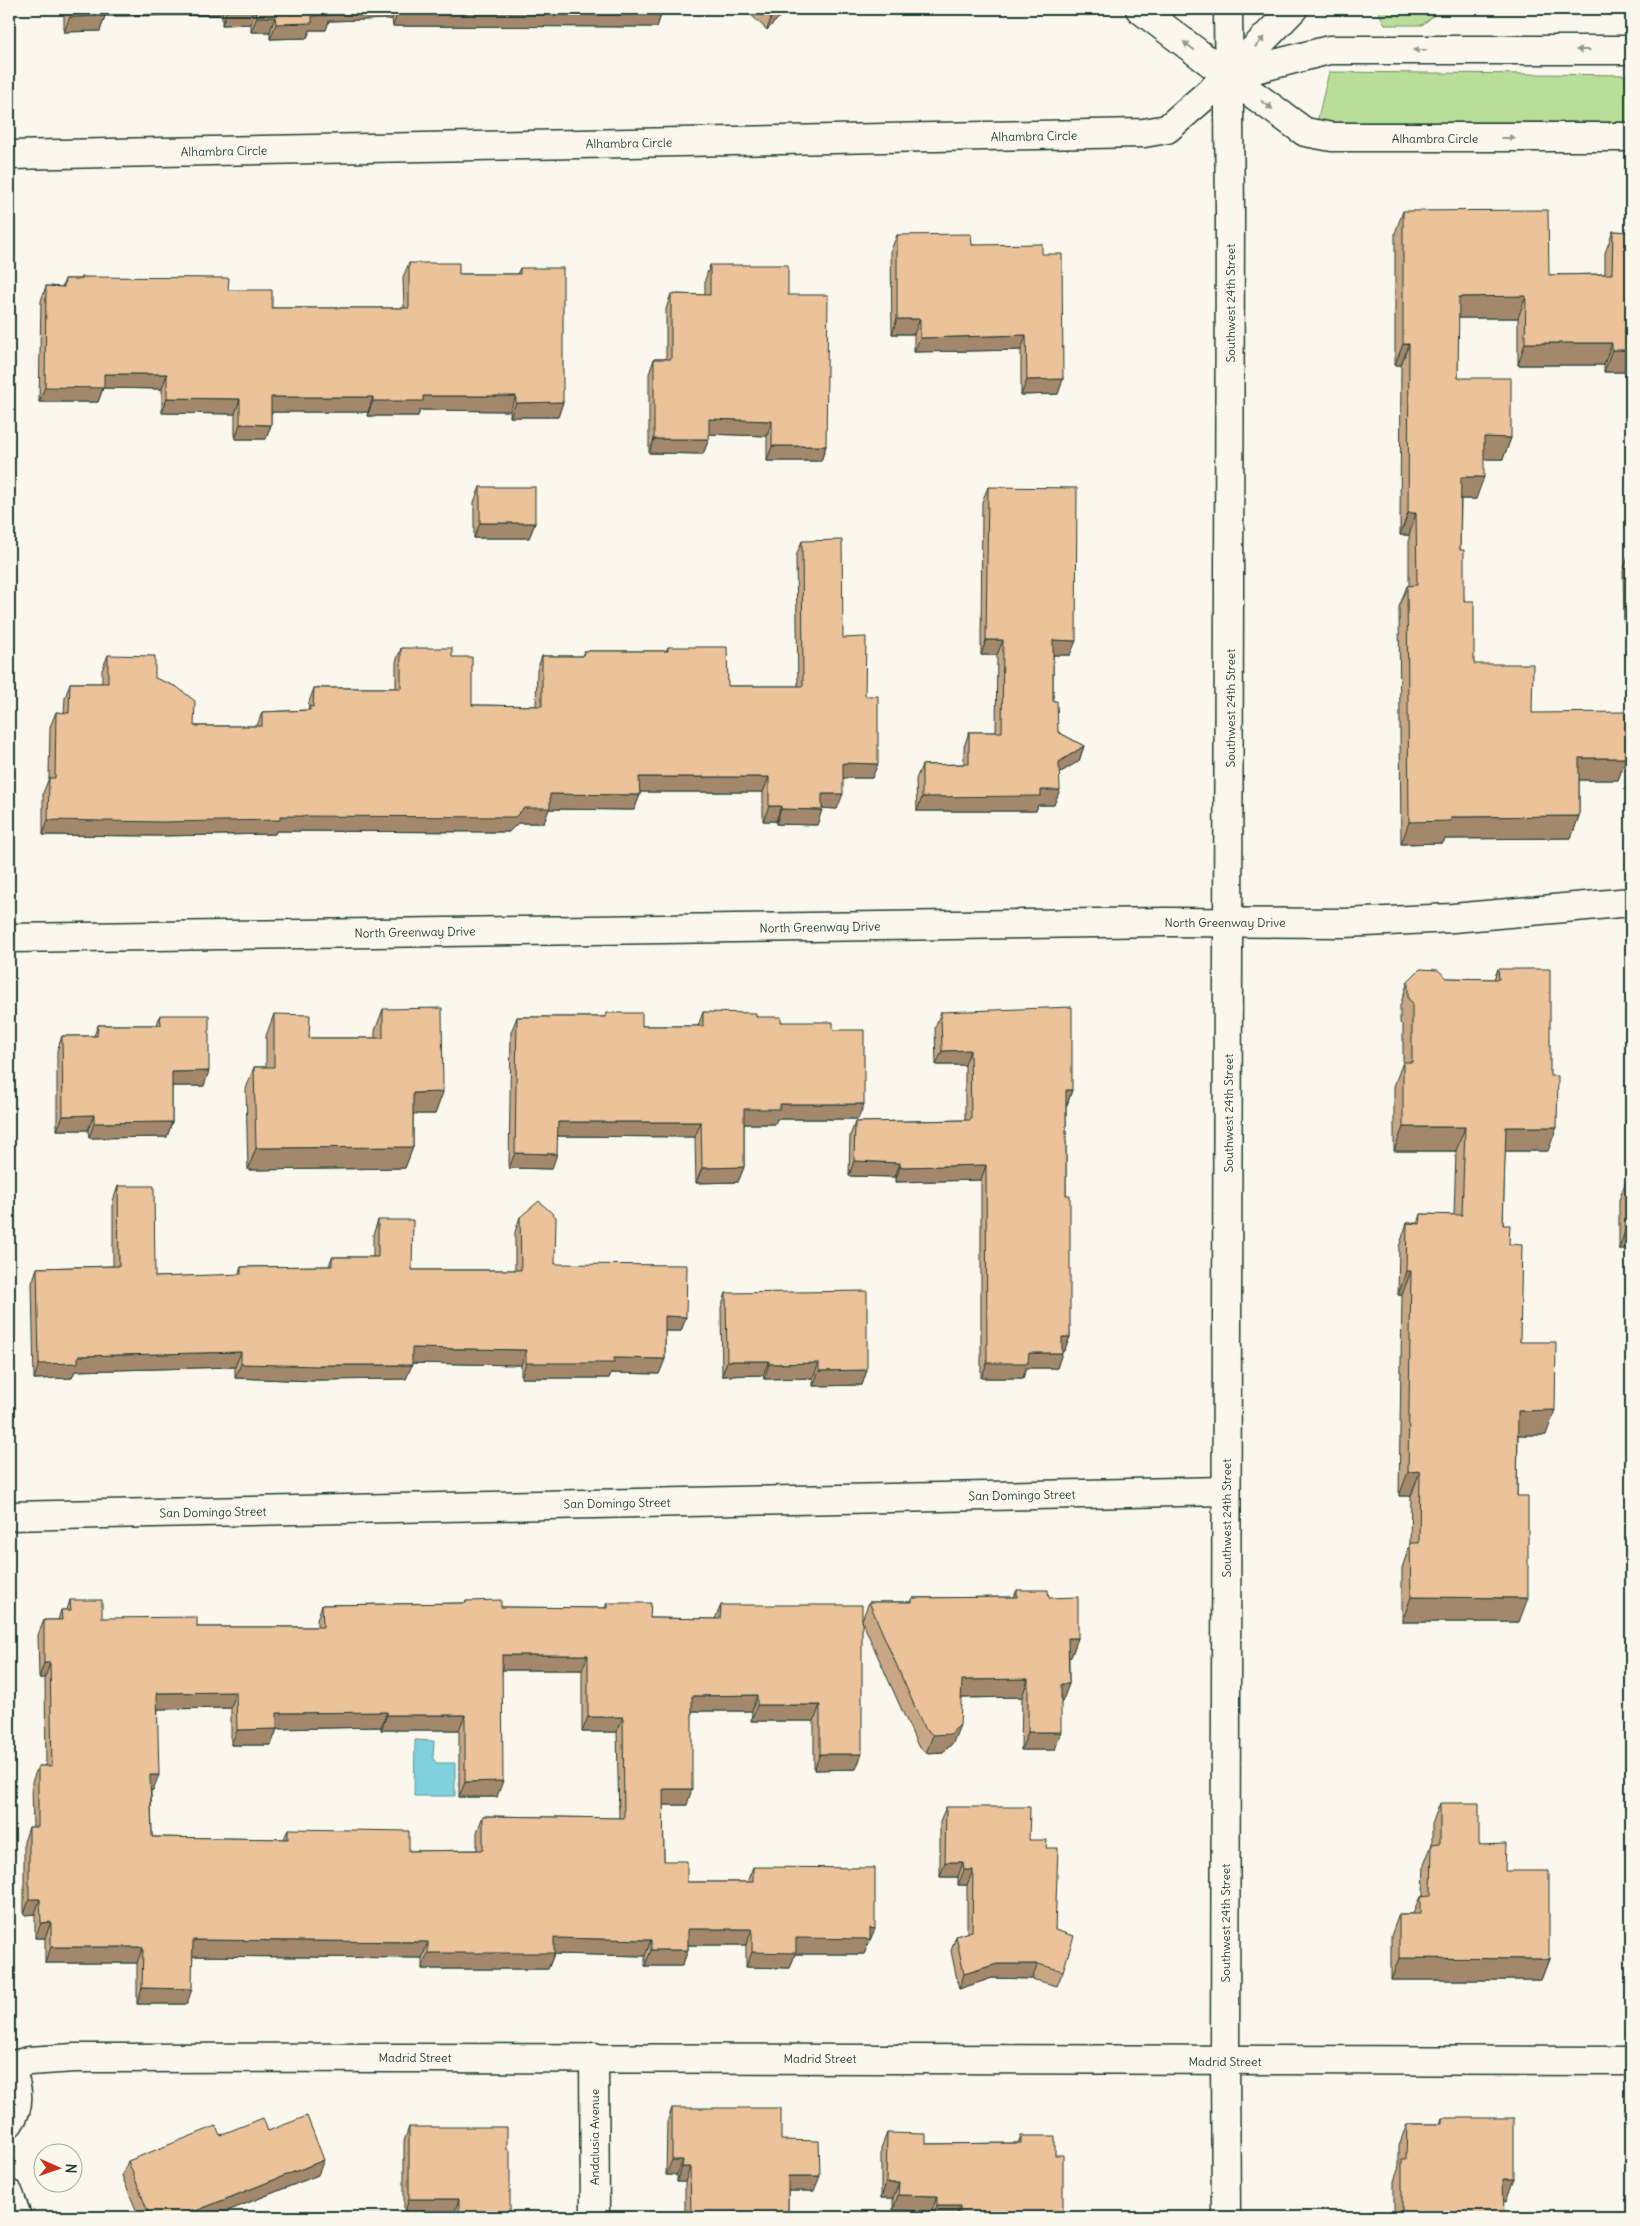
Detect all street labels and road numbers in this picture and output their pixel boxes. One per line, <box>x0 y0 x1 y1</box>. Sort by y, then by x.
street label: Alhambra Circle <box>991 128 1077 144</box>
street label: Alhambra Circle <box>1392 131 1478 146</box>
street label: Alhambra Circle <box>586 135 672 151</box>
street label: Alhambra Circle <box>181 143 267 159</box>
street label: Southwest 24th Street <box>1223 244 1238 362</box>
street label: Southwest 24th Street <box>1223 649 1238 767</box>
street label: North Greenway Drive <box>1165 915 1285 930</box>
street label: North Greenway Drive <box>759 918 881 936</box>
street label: North Greenway Drive <box>354 923 476 941</box>
street label: Southwest 24th Street <box>1221 1054 1236 1172</box>
street label: Southwest 24th Street <box>1219 1459 1234 1577</box>
street label: San Domingo Street <box>968 1487 1076 1503</box>
street label: San Domingo Street <box>563 1495 671 1511</box>
street label: San Domingo Street <box>159 1504 267 1520</box>
street label: Southwest 24th Street <box>1218 1864 1233 1982</box>
street label: Madrid Street <box>378 2050 452 2065</box>
street label: Madrid Street <box>783 2051 857 2066</box>
street label: Madrid Street <box>1188 2054 1262 2069</box>
street label: Andalusia Avenue <box>587 2089 602 2185</box>

